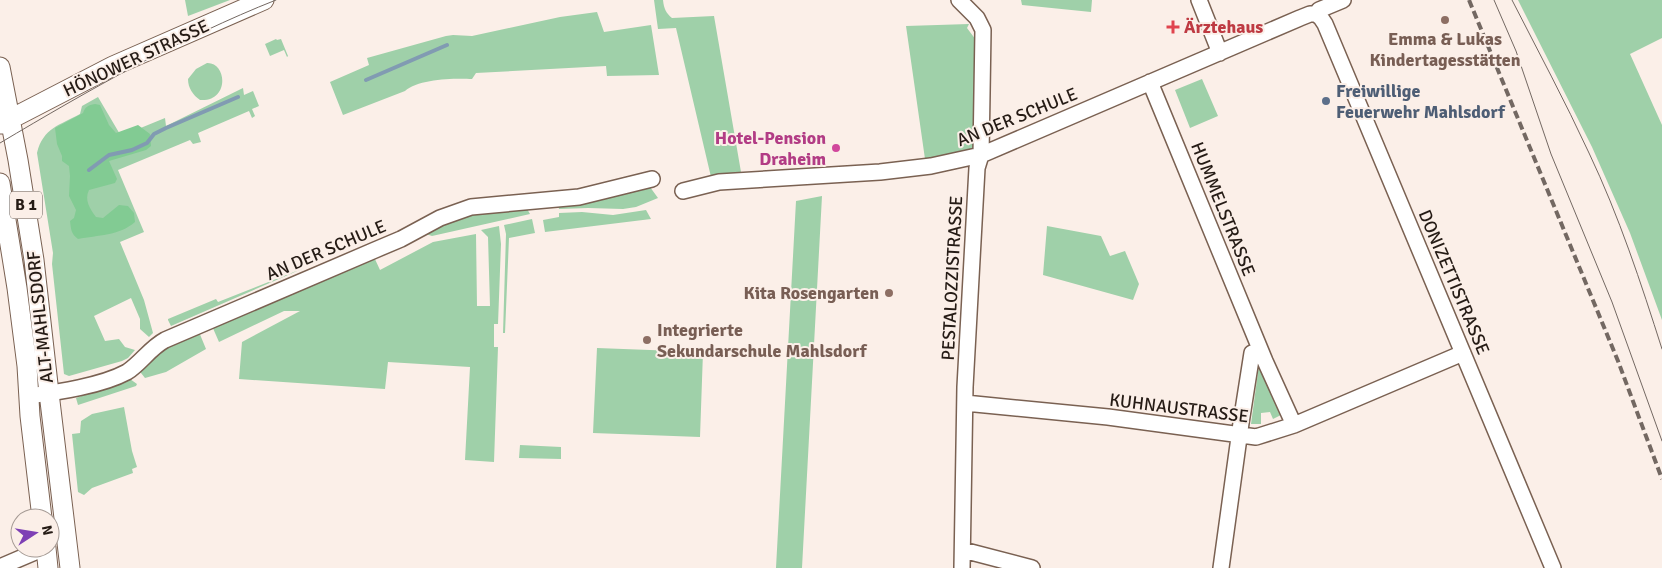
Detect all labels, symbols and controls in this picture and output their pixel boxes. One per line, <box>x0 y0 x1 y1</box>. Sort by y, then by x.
marker: Emma & Lukas Kindertagesstätten <box>1439 14 1451 26</box>
street label: HÖNOWER STRASSE <box>59 15 213 101</box>
place label: Ärztehaus <box>1184 16 1263 38</box>
marker: Ärztehaus <box>1166 20 1180 34</box>
place label: Emma & Lukas Kindertagesstätten <box>1369 28 1521 71</box>
place label: Freiwillige Feuerwehr Mahlsdorf <box>1336 80 1506 123</box>
street label: AN DER SCHULE <box>953 83 1081 151</box>
marker: Freiwillige Feuerwehr Mahlsdorf <box>1320 95 1332 107</box>
place label: Hotel-Pension Draheim <box>715 127 826 170</box>
street label: HUMMELSTRASSE <box>1186 139 1260 279</box>
marker: Hotel-Pension Draheim <box>830 142 842 154</box>
road number: B 1 <box>10 192 42 218</box>
street label: PESTALOZZISTRASSE <box>937 195 967 361</box>
street label: DONIZETTISTRASSE <box>1414 206 1494 358</box>
street label: AN DER SCHULE <box>263 215 389 285</box>
street label: ALT-MAHLSDORF <box>22 250 58 384</box>
place label: Kita Rosengarten <box>744 282 879 304</box>
marker: Kita Rosengarten <box>883 287 895 299</box>
place label: Integrierte Sekundarschule Mahlsdorf <box>657 319 868 362</box>
marker: Integrierte Sekundarschule Mahlsdorf <box>641 334 653 346</box>
street label: KUHNAUSTRASSE <box>1108 389 1250 427</box>
north arrow <box>10 508 60 558</box>
text: N <box>38 524 57 537</box>

